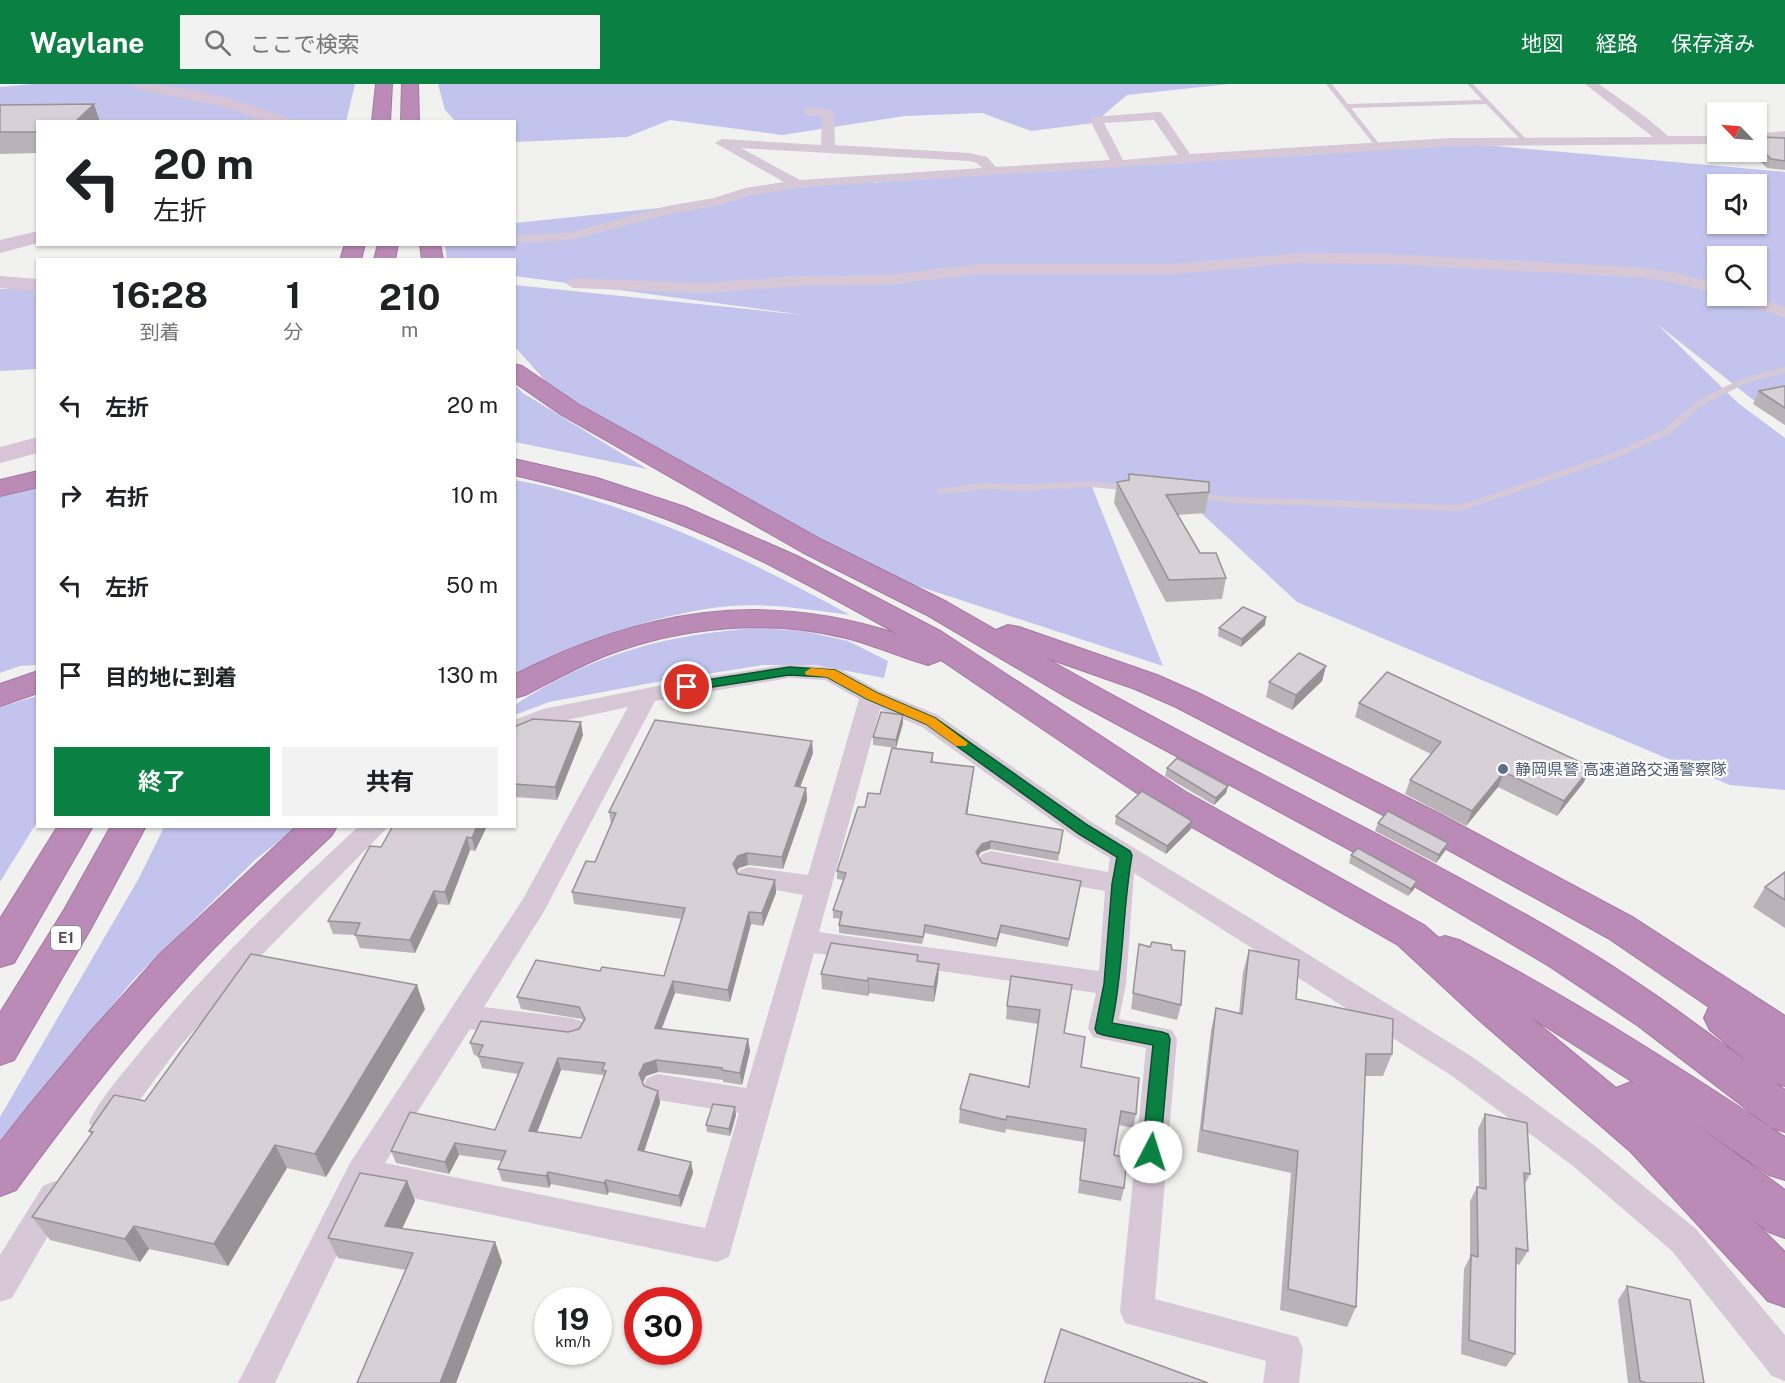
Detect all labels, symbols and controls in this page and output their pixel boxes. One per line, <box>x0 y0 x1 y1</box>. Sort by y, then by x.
search box <box>180 15 600 69</box>
text: Waylane <box>30 26 144 59</box>
icon: search <box>201 26 234 59</box>
text: ここで検索 <box>249 31 359 57</box>
text: 地図 <box>1521 31 1563 56</box>
text: 経路 <box>1596 31 1638 56</box>
text: 保存済み <box>1671 31 1755 56</box>
north arrow <box>1707 102 1767 162</box>
map controls <box>1707 102 1767 306</box>
text: 20 m <box>153 139 254 188</box>
icon: left <box>54 144 132 222</box>
button: sound <box>1707 174 1767 234</box>
text: 左折 <box>153 194 207 226</box>
button: search <box>1707 246 1767 306</box>
text: 16:28 <box>111 274 208 316</box>
text: 1 <box>286 274 301 316</box>
text: 210 <box>379 276 441 318</box>
text: m <box>401 318 418 342</box>
text: 到着 <box>140 320 180 344</box>
text: 分 <box>284 320 304 344</box>
icon: left <box>54 389 87 422</box>
text: 20 m <box>447 392 498 418</box>
text: 左折 <box>105 394 149 420</box>
icon: right <box>54 479 87 512</box>
text: 10 m <box>451 482 498 508</box>
text: 右折 <box>105 484 149 510</box>
icon: left <box>54 569 87 602</box>
text: 50 m <box>446 572 498 598</box>
text: 左折 <box>105 574 149 600</box>
icon: arrive <box>54 659 87 692</box>
pin <box>661 661 712 712</box>
text: 130 m <box>437 662 498 688</box>
text: 目的地に到着 <box>105 664 237 690</box>
icon: arrive <box>670 670 703 703</box>
button: 終了 <box>54 747 270 816</box>
button: 共有 <box>282 747 498 816</box>
place label: 静岡県警 高速道路交通警察隊 <box>1515 760 1727 779</box>
marker: 静岡県警 高速道路交通警察隊 <box>1496 762 1510 776</box>
road number: E1 <box>51 926 81 950</box>
position arrow <box>1119 1120 1183 1184</box>
speed limit sign: 30 <box>624 1287 702 1365</box>
text: 19 <box>557 1301 589 1337</box>
text: km/h <box>555 1333 591 1350</box>

